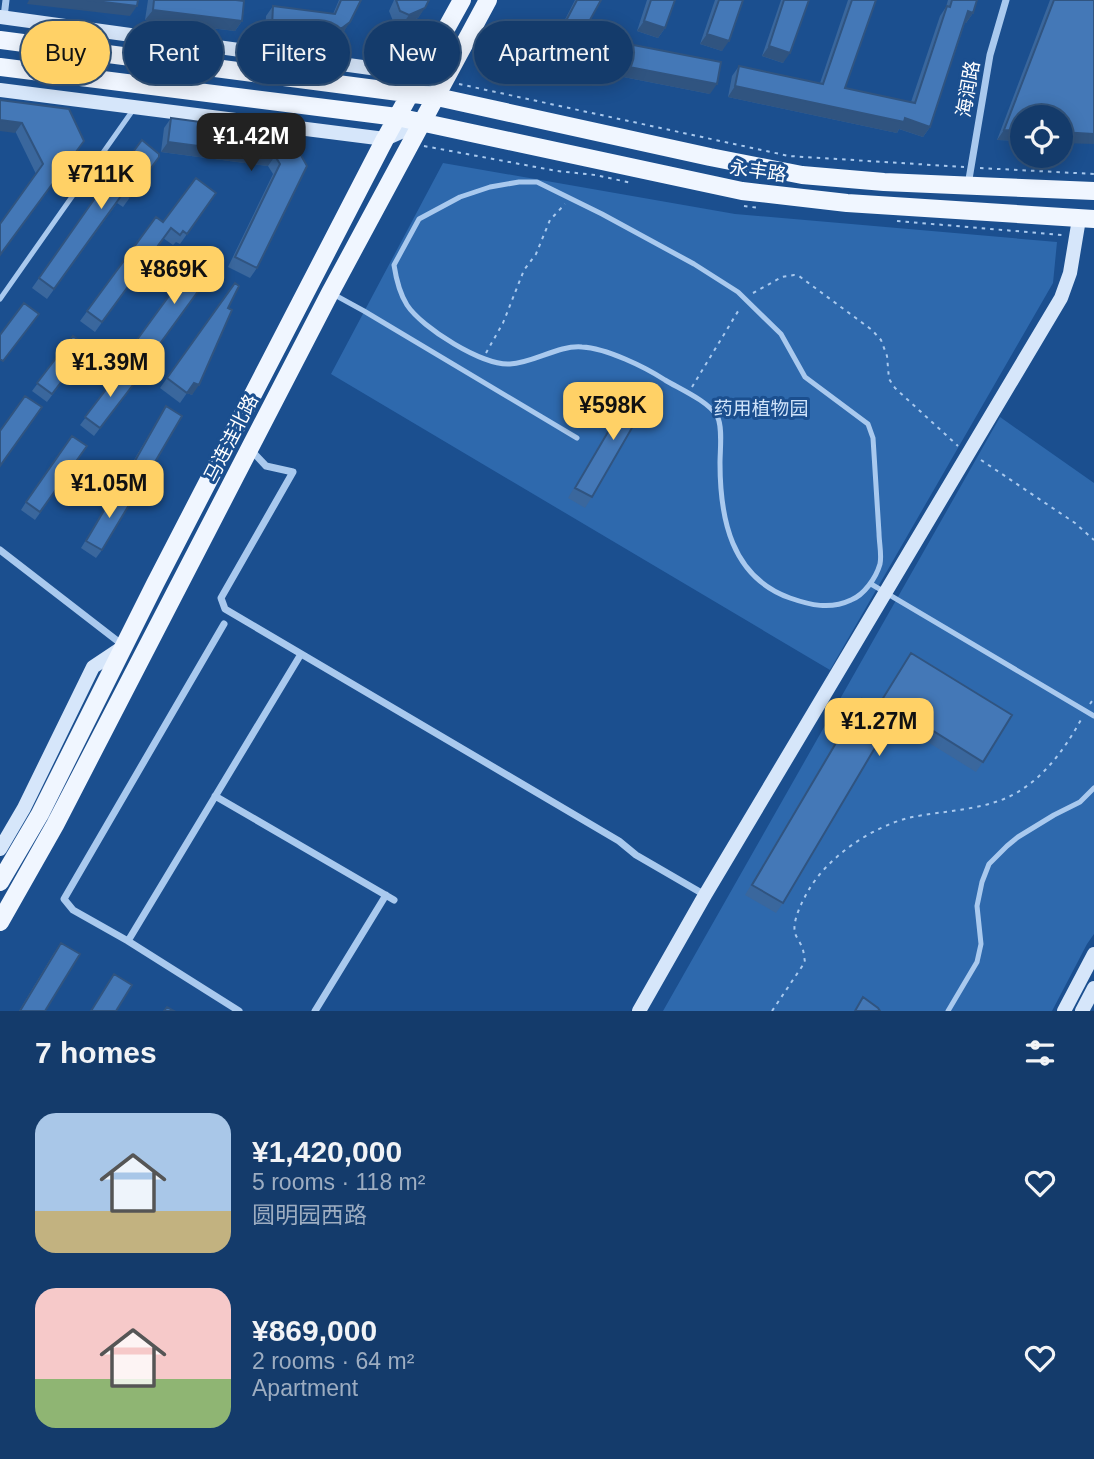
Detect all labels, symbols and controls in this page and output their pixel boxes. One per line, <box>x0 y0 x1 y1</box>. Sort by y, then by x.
chip: Buy <box>21 21 110 84</box>
chip: Rent <box>124 21 223 84</box>
chip: Filters <box>237 21 350 84</box>
chip: New <box>364 21 460 84</box>
chip: Apartment <box>474 21 633 84</box>
street label: 海润路 <box>953 59 983 119</box>
map controls <box>1010 105 1073 168</box>
button: locate <box>1010 105 1073 168</box>
pin: ¥1.42M <box>194 114 308 173</box>
text: ¥1.42M <box>213 123 289 149</box>
pin: ¥711K <box>52 152 150 211</box>
street label: 永丰路 <box>728 157 788 185</box>
text: ¥711K <box>68 161 134 187</box>
pin: ¥869K <box>125 246 223 306</box>
text: ¥869K <box>140 256 208 282</box>
pin: ¥1.39M <box>53 340 167 399</box>
text: ¥1.39M <box>72 349 148 375</box>
pin: ¥598K <box>564 382 662 442</box>
street label: 马连洼北路 <box>200 391 262 485</box>
text: ¥598K <box>579 392 647 418</box>
park label: 药用植物园 <box>713 398 809 419</box>
pin: ¥1.05M <box>52 461 166 520</box>
text: ¥1.05M <box>71 470 147 496</box>
pin: ¥1.27M <box>822 698 936 758</box>
text: ¥1.27M <box>841 708 917 734</box>
icon: filters <box>1021 1034 1059 1072</box>
text: 7 homes <box>35 1036 157 1069</box>
text: ¥1,420,000 <box>252 1135 402 1168</box>
icon: home <box>91 1141 175 1225</box>
icon: heart <box>1021 1164 1059 1202</box>
text: 5 rooms · 118 m² <box>252 1169 425 1195</box>
text: 圆明园西路 <box>252 1202 367 1228</box>
text: ¥869,000 <box>252 1314 377 1347</box>
icon: home <box>91 1316 175 1400</box>
icon: heart <box>1021 1339 1059 1377</box>
text: 2 rooms · 64 m² <box>252 1348 414 1374</box>
text: Apartment <box>252 1375 358 1401</box>

